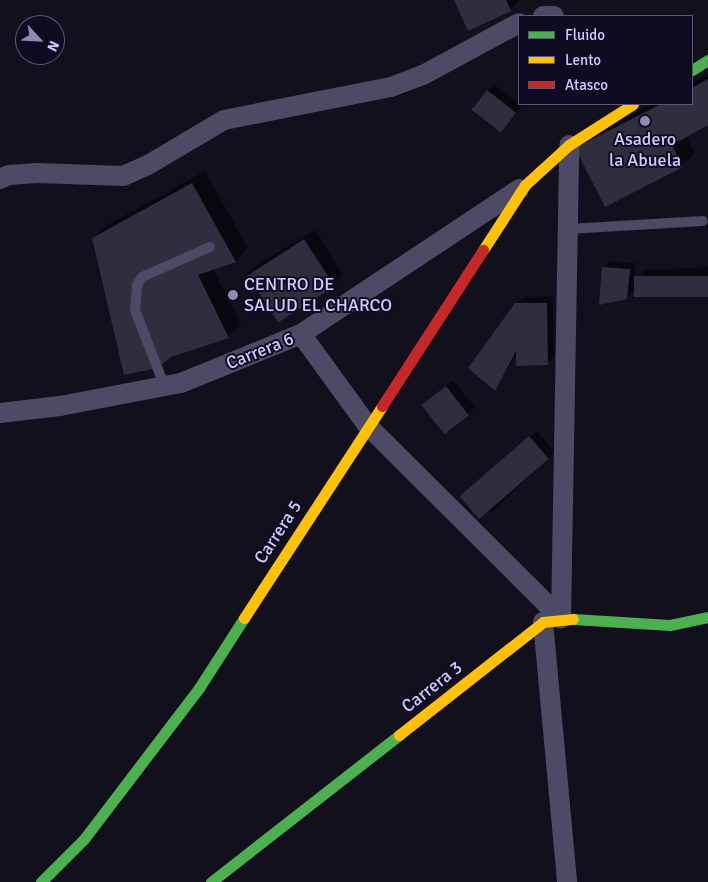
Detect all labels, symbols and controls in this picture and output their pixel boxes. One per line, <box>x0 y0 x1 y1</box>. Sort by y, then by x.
north arrow <box>15 15 65 65</box>
legend <box>518 15 693 105</box>
text: Fluido <box>565 26 605 44</box>
text: N <box>43 38 63 54</box>
text: Lento <box>565 51 601 69</box>
text: Atasco <box>565 76 608 94</box>
marker: Asadero la Abuela <box>639 115 651 127</box>
place label: Asadero la Abuela <box>609 129 681 172</box>
place label: CENTRO DE SALUD EL CHARCO <box>244 274 392 316</box>
marker: CENTRO DE SALUD EL CHARCO <box>226 288 240 302</box>
street label: Carrera 6 <box>223 328 297 374</box>
street label: Carrera 5 <box>250 496 306 568</box>
street label: Carrera 3 <box>397 657 467 717</box>

